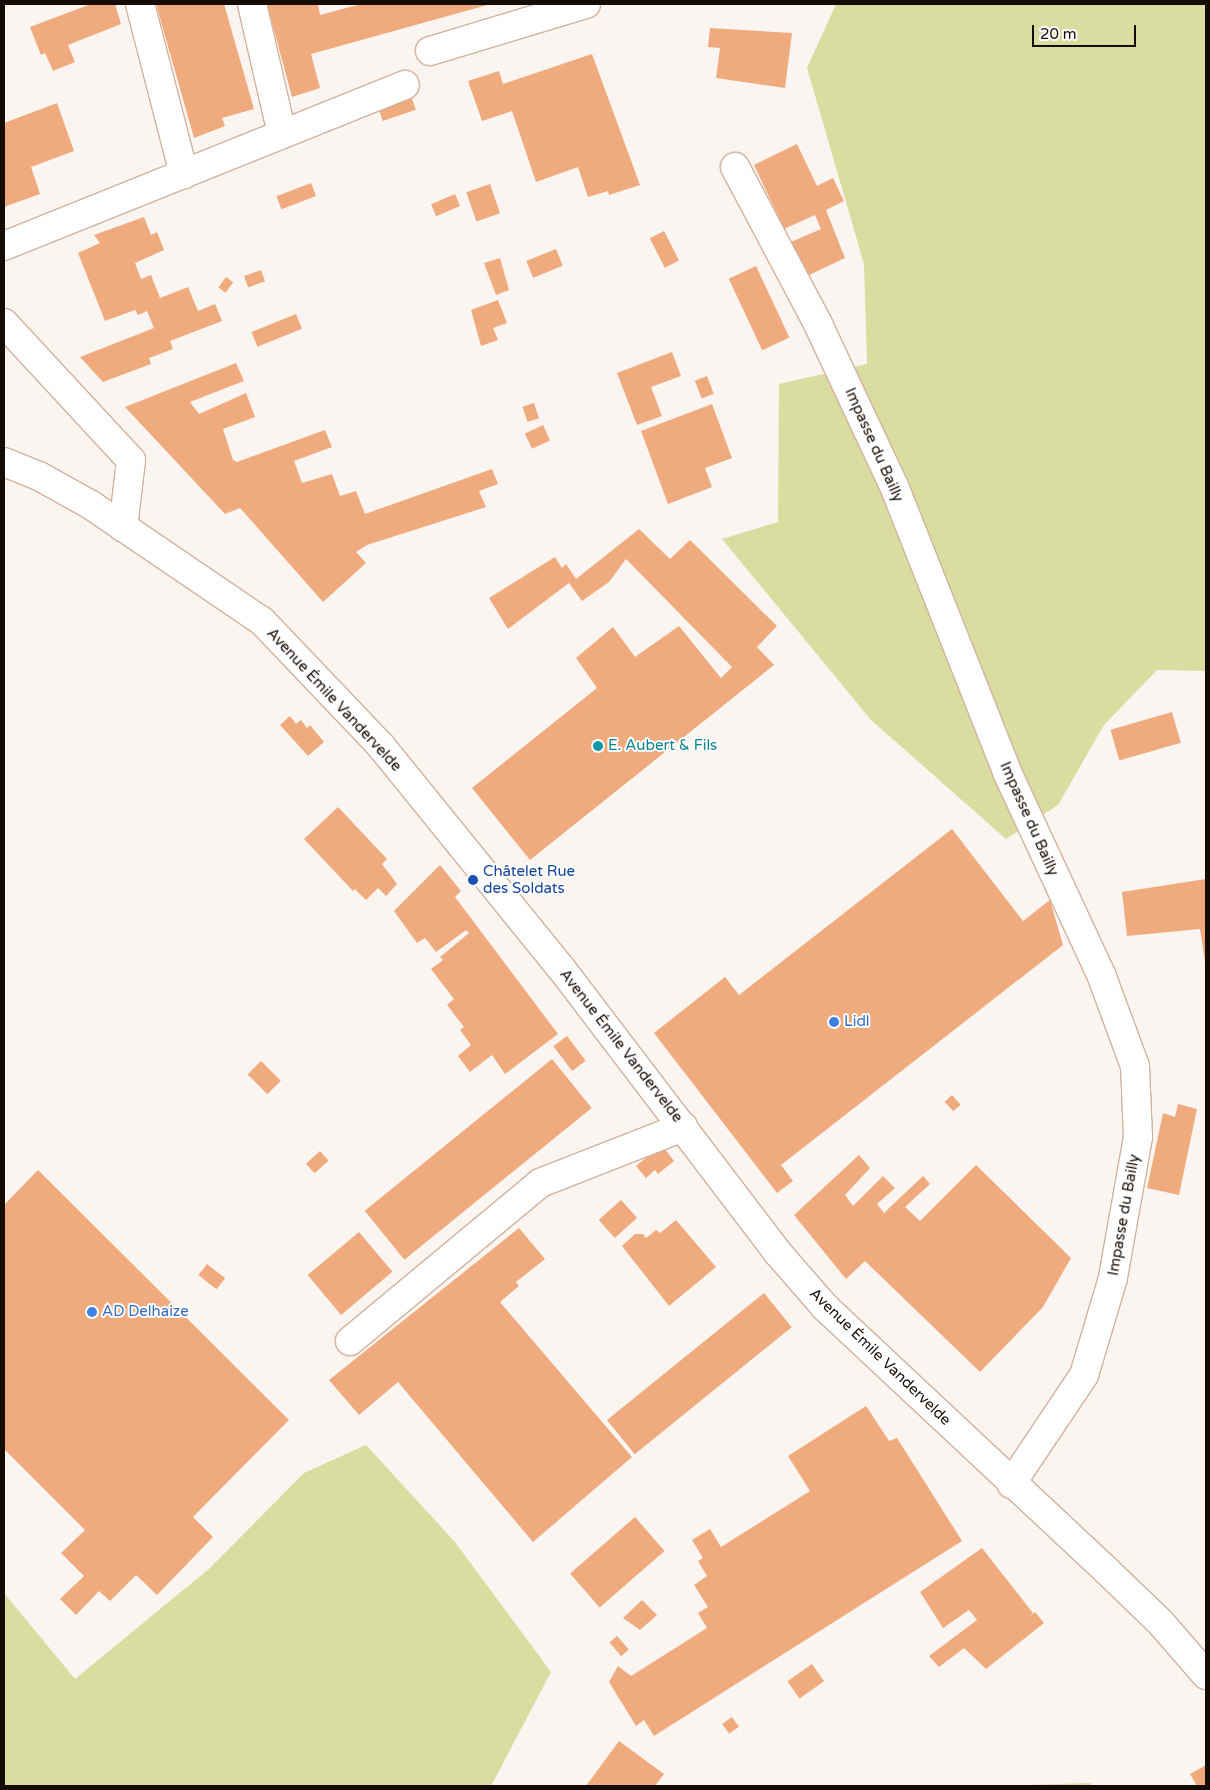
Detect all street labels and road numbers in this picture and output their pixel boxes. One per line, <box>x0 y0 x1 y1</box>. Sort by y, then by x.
street label: Impasse du Bailly <box>841 385 907 505</box>
street label: Avenue Émile Vandervelde <box>263 625 405 775</box>
street label: Impasse du Bailly <box>996 759 1062 879</box>
street label: Avenue Émile Vandervelde <box>556 966 686 1126</box>
street label: Impasse du Bailly <box>1104 1153 1144 1277</box>
street label: Avenue Émile Vandervelde <box>806 1285 954 1429</box>

